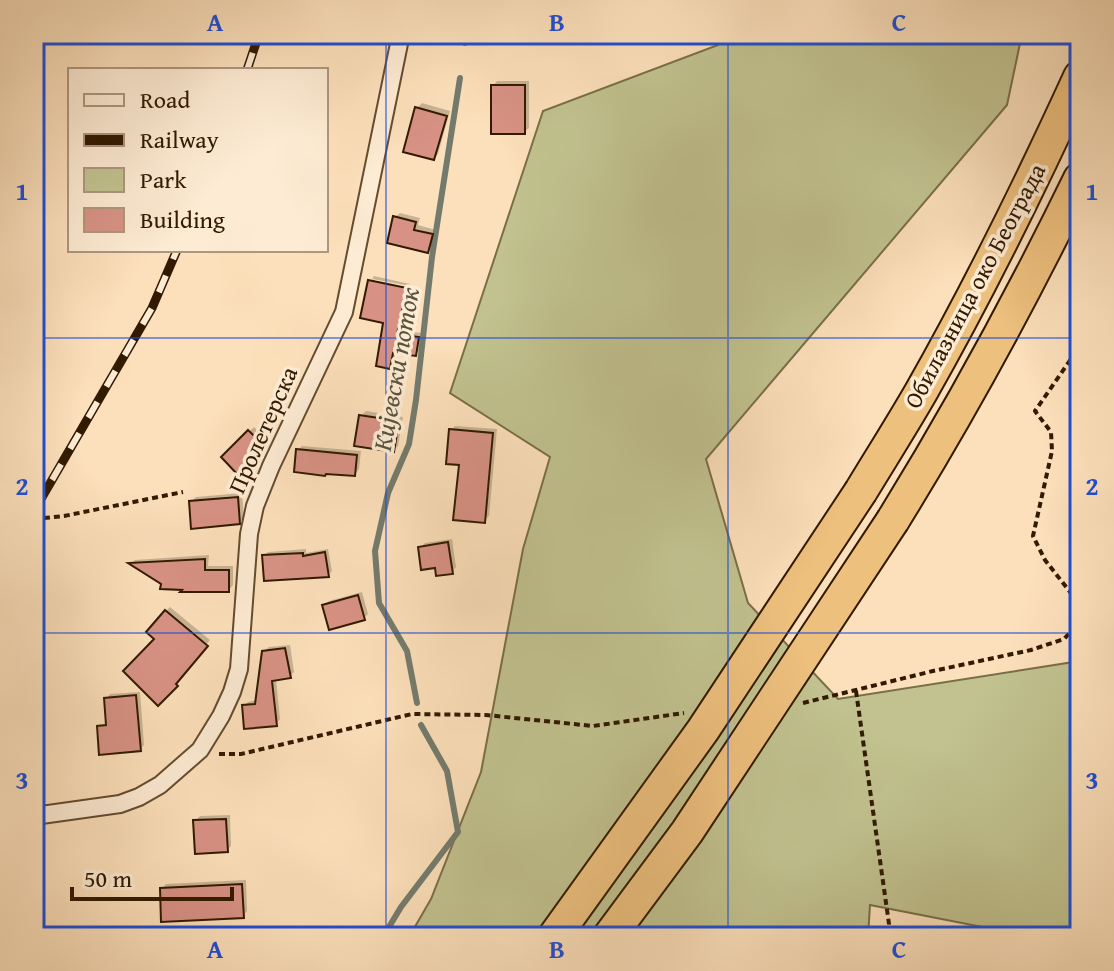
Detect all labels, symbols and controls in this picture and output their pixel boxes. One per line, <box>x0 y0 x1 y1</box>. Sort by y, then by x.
text: A <box>207 2 224 41</box>
text: B <box>549 2 565 41</box>
text: C <box>892 2 906 41</box>
legend <box>68 68 328 252</box>
text: Road <box>140 82 190 117</box>
text: Railway <box>140 122 219 157</box>
street label: Обилазница око Београда <box>895 156 1054 415</box>
text: Park <box>140 162 187 197</box>
text: 1 <box>15 171 29 210</box>
text: 1 <box>1085 171 1099 210</box>
text: Building <box>140 202 225 237</box>
water label: Кијевски поток <box>362 284 429 454</box>
street label: Пролетерска <box>219 360 306 499</box>
text: 2 <box>15 466 29 505</box>
text: 2 <box>1085 466 1099 505</box>
text: 3 <box>15 760 29 799</box>
text: 3 <box>1085 760 1099 799</box>
scale bar <box>72 851 232 901</box>
text: 50 m <box>84 861 132 896</box>
text: A <box>207 929 224 968</box>
text: B <box>549 929 565 968</box>
text: C <box>892 929 906 968</box>

